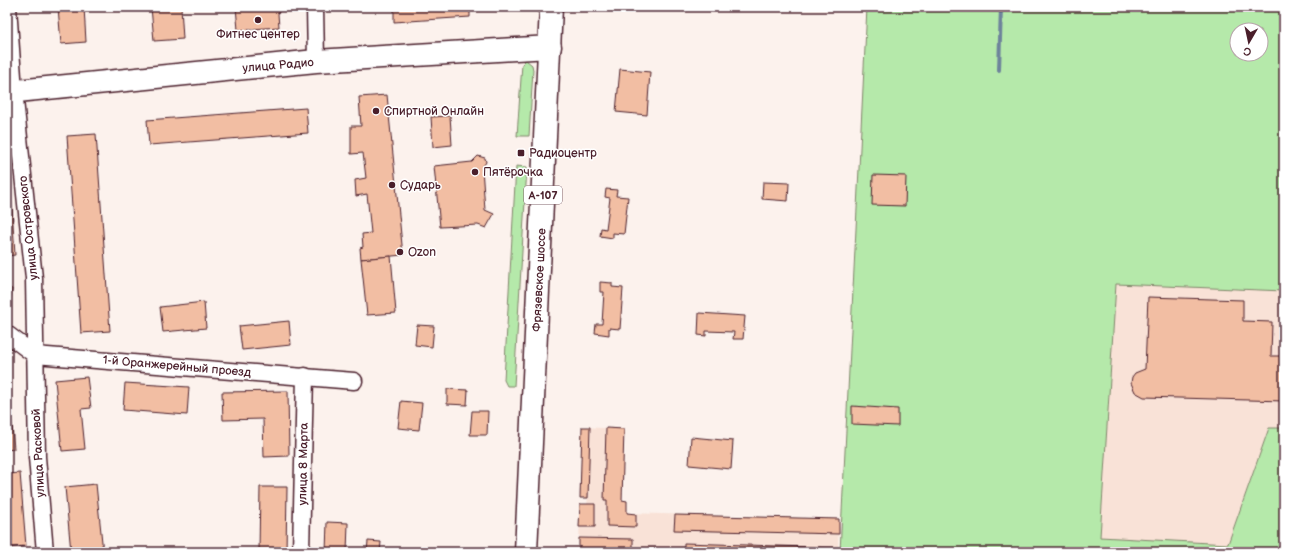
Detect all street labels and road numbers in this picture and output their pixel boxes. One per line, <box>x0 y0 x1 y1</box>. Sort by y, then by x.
street label: улица Радио <box>242 55 314 76</box>
street label: улица Островского <box>16 175 41 281</box>
road number: А-107 <box>524 186 562 204</box>
street label: Фрязевское шоссе <box>529 228 550 332</box>
street label: 1-й Оранжерейный проезд <box>102 353 253 381</box>
street label: улица Расковой <box>29 408 48 498</box>
street label: улица 8 Марта <box>295 423 312 506</box>

